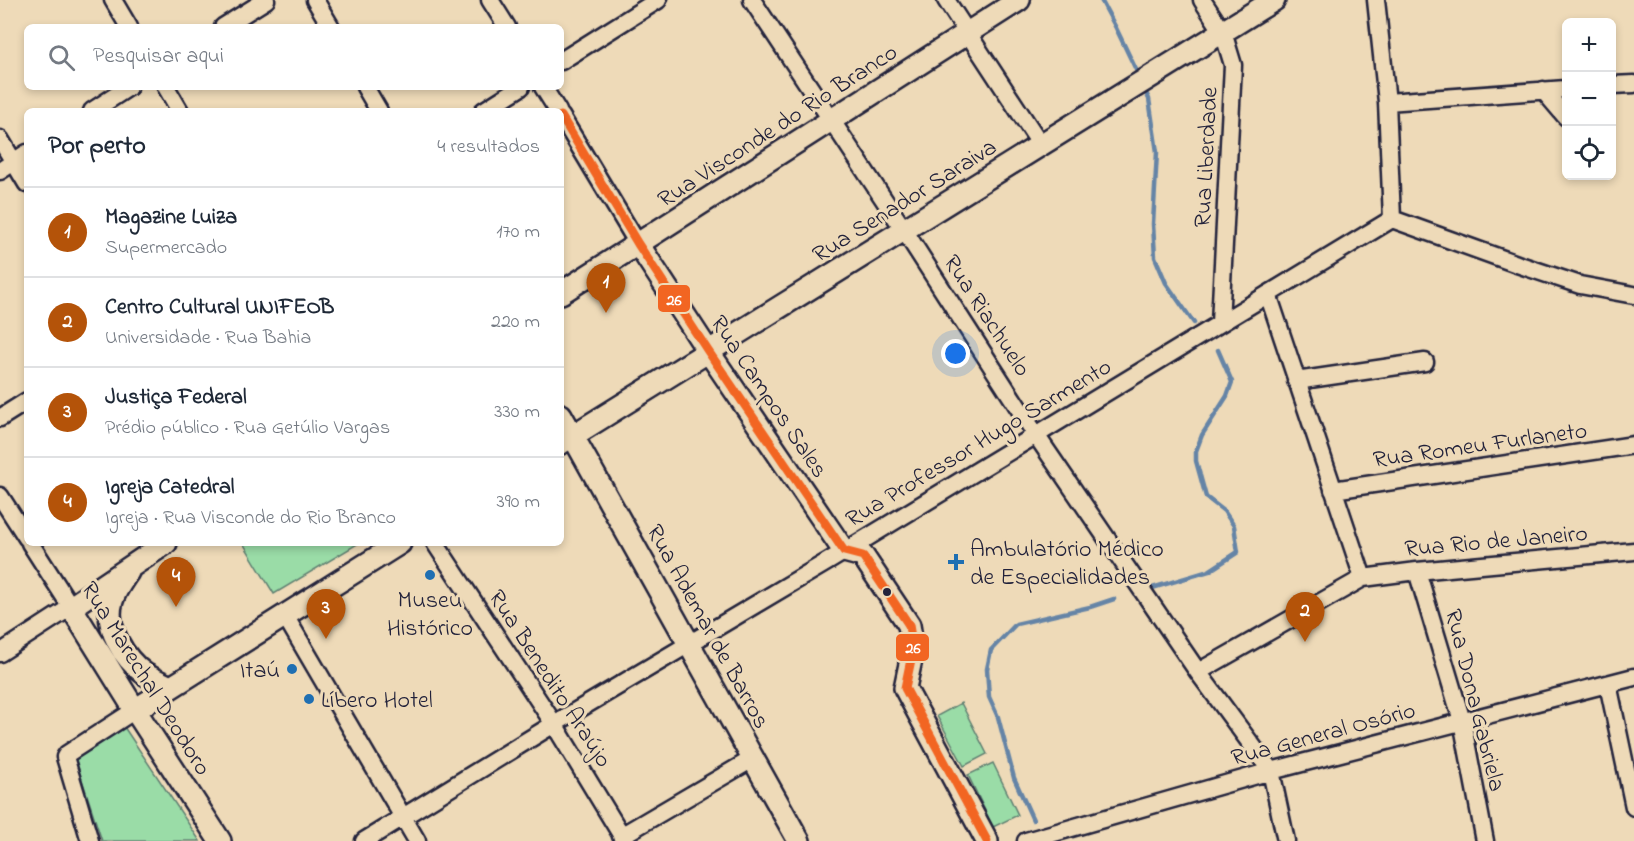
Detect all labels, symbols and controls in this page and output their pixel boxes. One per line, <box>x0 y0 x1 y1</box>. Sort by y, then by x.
map controls <box>1562 18 1616 180</box>
button: + <box>1562 18 1616 72</box>
search box <box>24 24 564 90</box>
street label: Rua Visconde do Rio Branco <box>652 36 905 218</box>
icon: search <box>45 41 78 74</box>
text: Pesquisar aqui <box>93 41 224 73</box>
button: − <box>1562 72 1616 126</box>
street label: Rua Liberdade <box>1186 86 1229 228</box>
button: locate <box>1562 126 1616 180</box>
text: Por perto <box>48 128 146 166</box>
street label: Rua Senador Saraiva <box>806 131 1004 273</box>
text: 4 resultados <box>437 133 540 162</box>
text: Magazine Luiza <box>105 202 237 234</box>
text: 1 <box>64 218 71 247</box>
text: 170 m <box>496 218 540 247</box>
text: Supermercado <box>105 234 227 263</box>
street label: Rua Riachuelo <box>933 248 1039 384</box>
pin: 1 <box>586 264 626 313</box>
line badge: 26 <box>657 284 691 313</box>
text: 26 <box>666 289 682 313</box>
text: Centro Cultural UNIFEOB <box>105 292 334 324</box>
text: 2 <box>63 308 72 337</box>
text: 220 m <box>491 308 540 337</box>
street label: Rua Campos Sales <box>700 309 835 486</box>
text: Universidade · Rua Bahia <box>105 324 311 353</box>
your location <box>941 339 970 368</box>
street label: Rua Professor Hugo Sarmento <box>840 351 1119 538</box>
text: Justiça Federal <box>105 382 247 414</box>
text: 3 <box>63 398 72 427</box>
text: 330 m <box>494 398 540 427</box>
text: Prédio público · Rua Getúlio Vargas <box>105 414 390 443</box>
street label: Rua Romeu Furlaneto <box>1371 414 1590 479</box>
text: Igreja Catedral <box>105 472 235 504</box>
text: 4 <box>63 488 72 517</box>
text: 390 m <box>497 488 540 517</box>
text: Igreja · Rua Visconde do Rio Branco <box>105 504 396 533</box>
street label: Rua Rio de Janeiro <box>1403 517 1589 568</box>
street label: Rua Ademar de Barros <box>636 519 778 736</box>
place label: Ambulatório Médico de Especialidades <box>970 533 1164 596</box>
marker: Ambulatório Médico de Especialidades <box>947 553 965 571</box>
pin: 4 <box>156 558 195 607</box>
marker: Museu Histórico <box>423 568 437 582</box>
street label: Rua Marechal Deodoro <box>71 575 219 783</box>
place label: Museu Histórico <box>387 584 473 647</box>
street label: Rua Benedito Araújo <box>478 584 620 775</box>
unlabelled marker <box>881 586 893 598</box>
pin: 3 <box>306 590 346 639</box>
pin: 2 <box>1286 592 1324 642</box>
street label: Rua Dona Gabriela <box>1434 606 1513 796</box>
line badge: 26 <box>895 633 930 662</box>
text: 26 <box>905 637 921 661</box>
place label: Itaú <box>240 654 280 689</box>
marker: Itaú <box>285 662 299 676</box>
place label: Líbero Hotel <box>321 684 433 719</box>
marker: Líbero Hotel <box>302 692 316 706</box>
street label: Rua General Osório <box>1228 694 1420 777</box>

